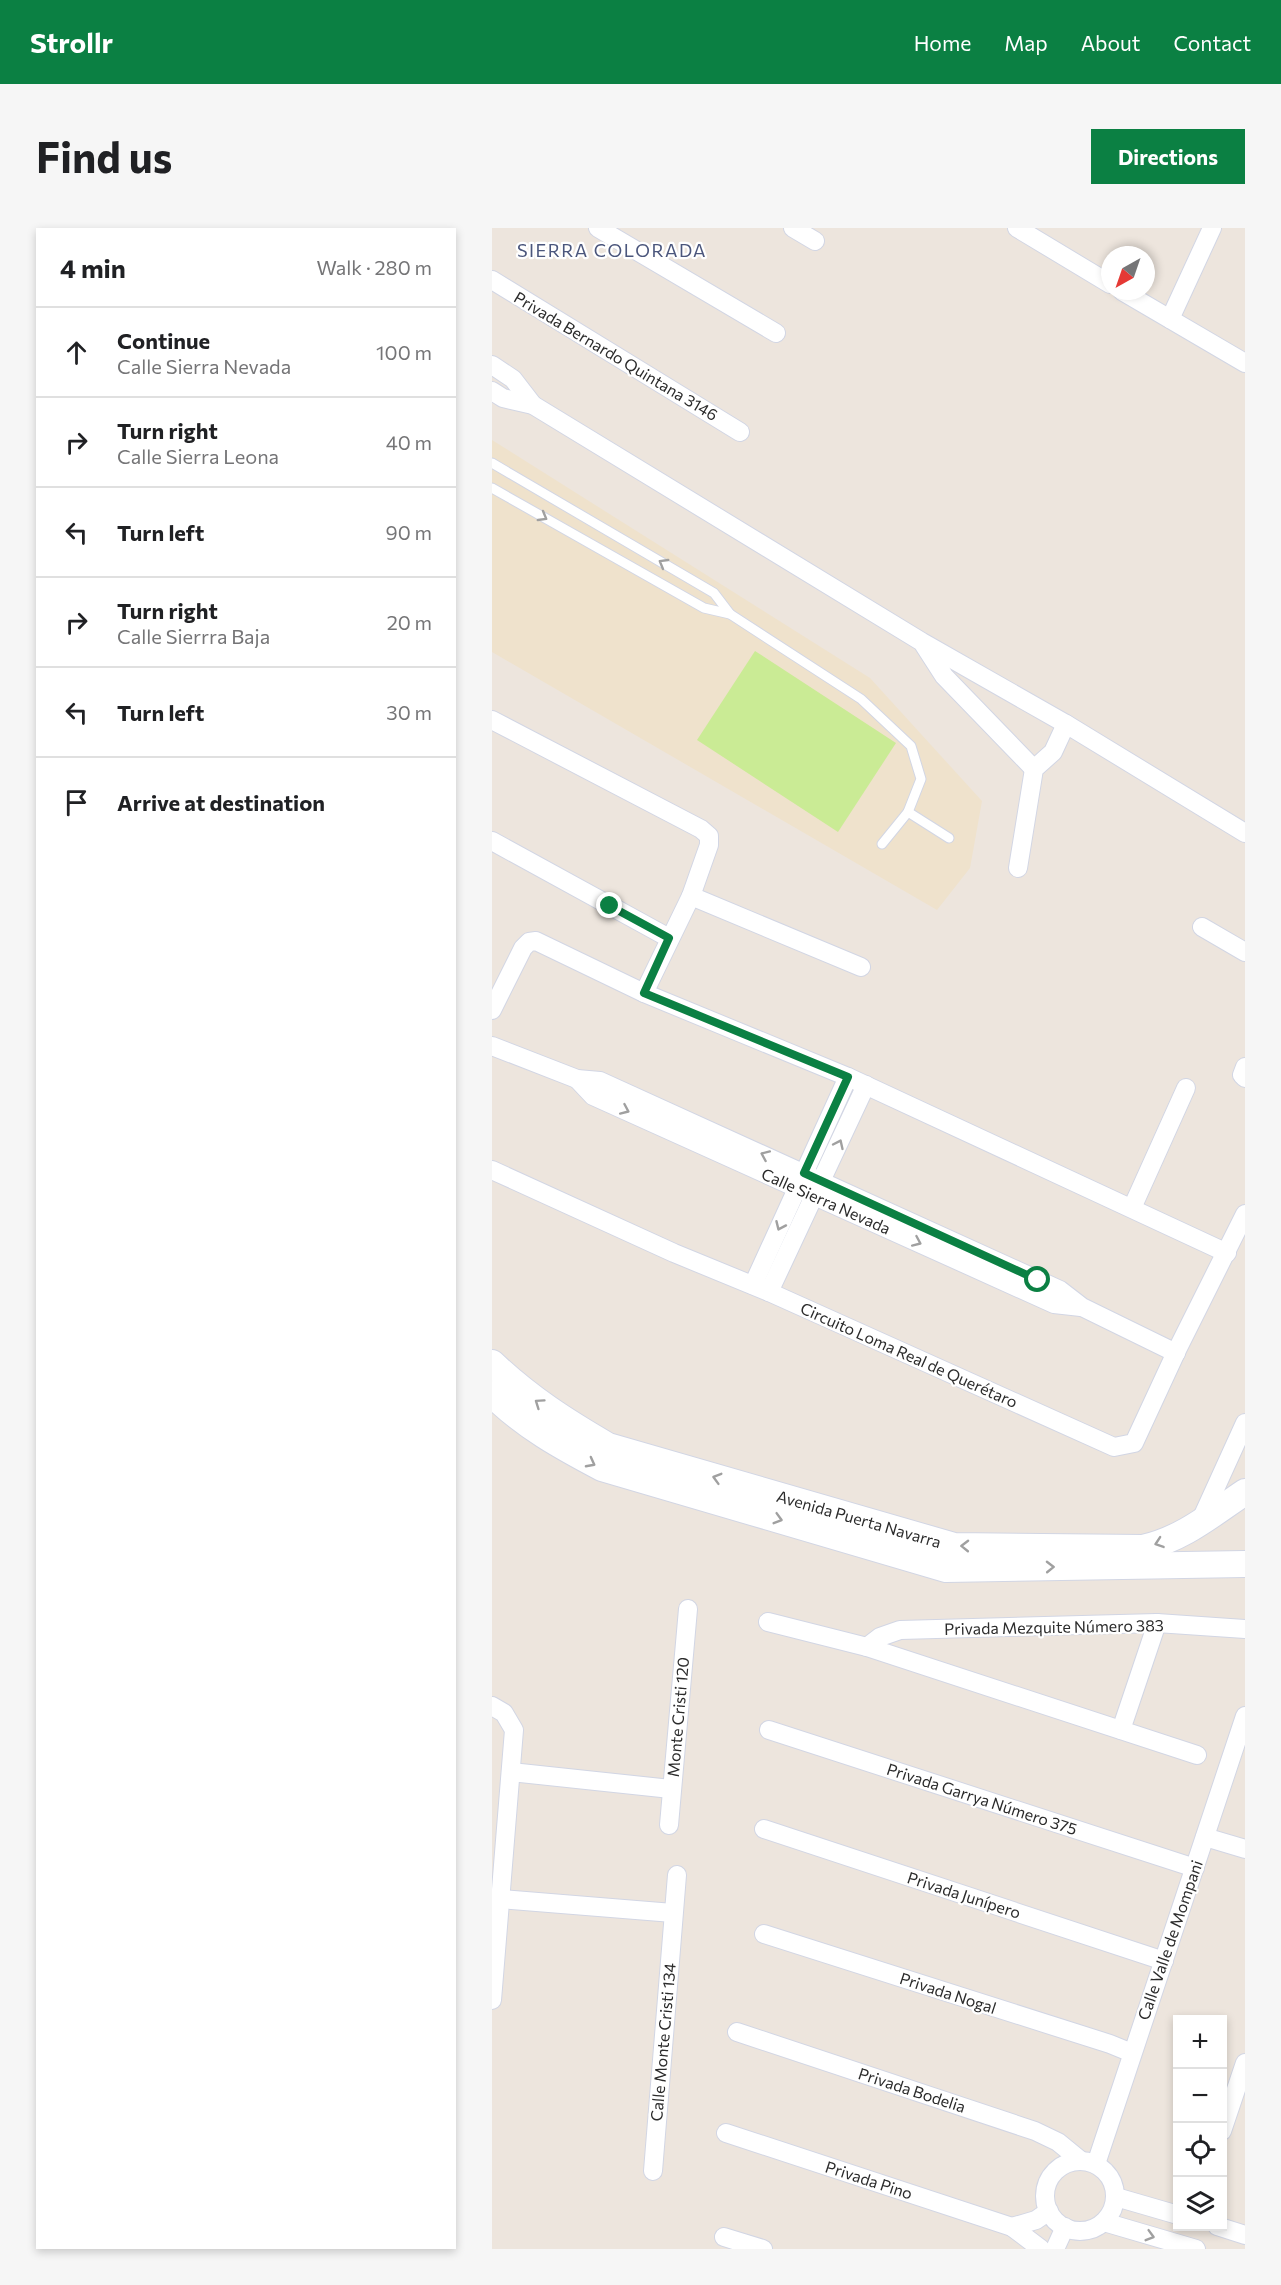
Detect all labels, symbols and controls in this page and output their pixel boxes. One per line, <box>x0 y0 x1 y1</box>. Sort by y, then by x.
text: Strollr <box>30 25 113 59</box>
text: Home <box>914 30 971 55</box>
text: Map <box>1004 30 1048 55</box>
text: About <box>1081 30 1140 55</box>
text: Contact <box>1173 30 1251 55</box>
button: Directions <box>1091 129 1245 184</box>
text: Find us <box>36 130 172 182</box>
district label: SIERRA COLORADA <box>517 239 707 261</box>
north arrow <box>1101 246 1155 300</box>
text: 4 min <box>60 252 126 283</box>
text: Walk · 280 m <box>316 255 432 279</box>
street label: Privada Bernardo Quintana 3146 <box>511 287 722 424</box>
text: Continue <box>117 327 210 354</box>
icon: ahead <box>60 336 93 369</box>
text: 100 m <box>376 340 432 364</box>
text: Calle Sierra Nevada <box>117 354 291 378</box>
text: Turn right <box>117 417 218 444</box>
icon: right <box>60 426 93 459</box>
text: 40 m <box>386 430 432 454</box>
text: Calle Sierra Leona <box>117 444 279 468</box>
one-way arrow <box>537 510 547 521</box>
icon: left <box>60 516 93 549</box>
text: Turn left <box>117 519 204 546</box>
text: 90 m <box>386 520 432 544</box>
one-way arrow <box>659 559 669 570</box>
text: Turn right <box>117 597 218 624</box>
icon: right <box>60 606 93 639</box>
text: 20 m <box>387 610 432 634</box>
text: Calle Sierrra Baja <box>117 624 270 648</box>
icon: left <box>60 696 93 729</box>
text: Turn left <box>117 699 204 726</box>
text: 30 m <box>386 700 432 724</box>
icon: arrive <box>60 786 93 819</box>
text: Arrive at destination <box>117 789 325 816</box>
route end <box>596 892 622 918</box>
one-way arrow <box>618 1103 629 1115</box>
one-way arrow <box>832 1140 844 1151</box>
one-way arrow <box>760 1151 771 1163</box>
street label: Calle Sierra Nevada <box>759 1164 894 1238</box>
one-way arrow <box>775 1219 787 1230</box>
one-way arrow <box>911 1235 922 1247</box>
route start <box>1024 1266 1050 1292</box>
street label: Circuito Loma Real de Querétaro <box>798 1298 1021 1411</box>
one-way arrow <box>535 1399 546 1410</box>
one-way arrow <box>585 1456 596 1467</box>
one-way arrow <box>712 1473 723 1485</box>
street label: Avenida Puerta Navarra <box>775 1486 944 1551</box>
one-way arrow <box>773 1512 783 1525</box>
one-way arrow <box>1154 1536 1165 1549</box>
one-way arrow <box>961 1540 970 1552</box>
one-way arrow <box>1045 1561 1054 1573</box>
street label: Privada Mezquite Número 383 <box>944 1615 1164 1638</box>
street label: Monte Cristi 120 <box>663 1656 692 1778</box>
street label: Privada Garrya Número 375 <box>885 1759 1080 1838</box>
street label: Calle Valle de Mompani <box>1133 1857 1206 2022</box>
street label: Privada Junípero <box>905 1867 1023 1922</box>
street label: Calle Monte Cristi 134 <box>646 1962 679 2122</box>
street label: Privada Nogal <box>898 1968 999 2017</box>
map controls <box>1173 2015 1227 2231</box>
button: + <box>1173 2015 1227 2069</box>
street label: Privada Bodelia <box>856 2063 968 2116</box>
button: − <box>1173 2069 1227 2123</box>
button: locate <box>1173 2123 1227 2177</box>
street label: Privada Pino <box>823 2157 915 2203</box>
button: layers <box>1173 2177 1227 2231</box>
one-way arrow <box>1144 2229 1155 2241</box>

